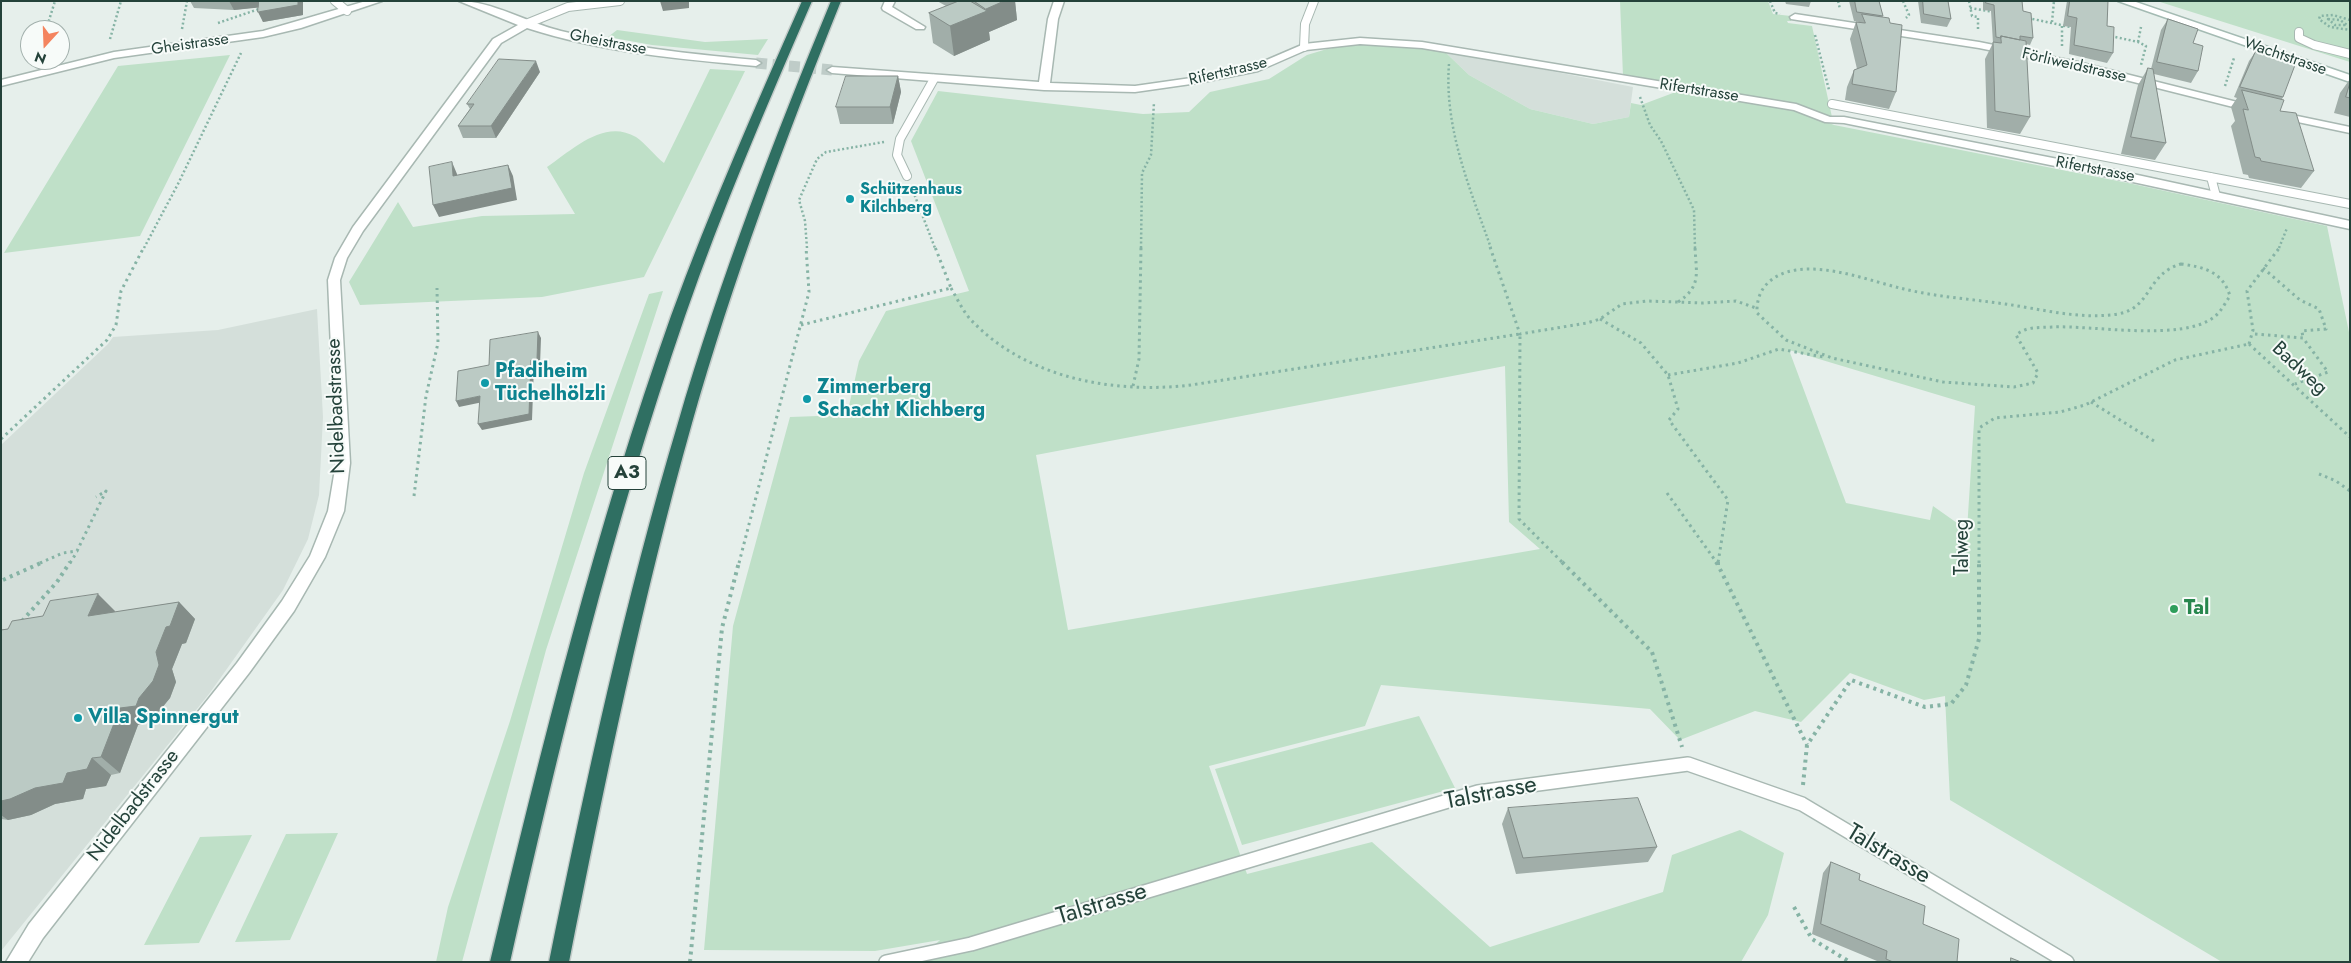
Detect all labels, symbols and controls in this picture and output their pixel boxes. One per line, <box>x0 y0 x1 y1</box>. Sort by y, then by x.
north arrow <box>20 20 70 70</box>
street label: Gheistrasse <box>568 26 648 60</box>
street label: Gheistrasse <box>150 30 230 60</box>
street label: Wachtstrasse <box>2241 34 2329 80</box>
street label: Förliweidstrasse <box>2020 45 2128 87</box>
text: N <box>32 47 49 69</box>
street label: Rifertstrasse <box>1187 54 1269 90</box>
street label: Rifertstrasse <box>1658 75 1740 107</box>
street label: Rifertstrasse <box>2054 153 2136 187</box>
place label: Schützenhaus Kilchberg <box>860 180 962 218</box>
marker: Schützenhaus Kilchberg <box>844 193 856 205</box>
street label: Badweg <box>2266 337 2332 401</box>
street label: Nidelbadstrasse <box>323 338 351 474</box>
place label: Pfadiheim Tüchelhölzli <box>495 360 606 407</box>
place label: Zimmerberg Schacht Klichberg <box>817 376 985 423</box>
marker: Pfadiheim Tüchelhölzli <box>479 377 491 389</box>
marker: Zimmerberg Schacht Klichberg <box>801 393 813 405</box>
road number: A3 <box>608 456 646 489</box>
street label: Talweg <box>1951 519 1975 575</box>
place label: Tal <box>2184 597 2209 621</box>
marker: Tal <box>2168 603 2180 615</box>
place label: Villa Spinnergut <box>88 706 239 730</box>
marker: Villa Spinnergut <box>72 712 84 724</box>
street label: Nidelbadstrasse <box>83 745 185 867</box>
street label: Talstrasse <box>1443 771 1539 817</box>
street label: Talstrasse <box>1841 819 1935 891</box>
street label: Talstrasse <box>1053 878 1151 932</box>

